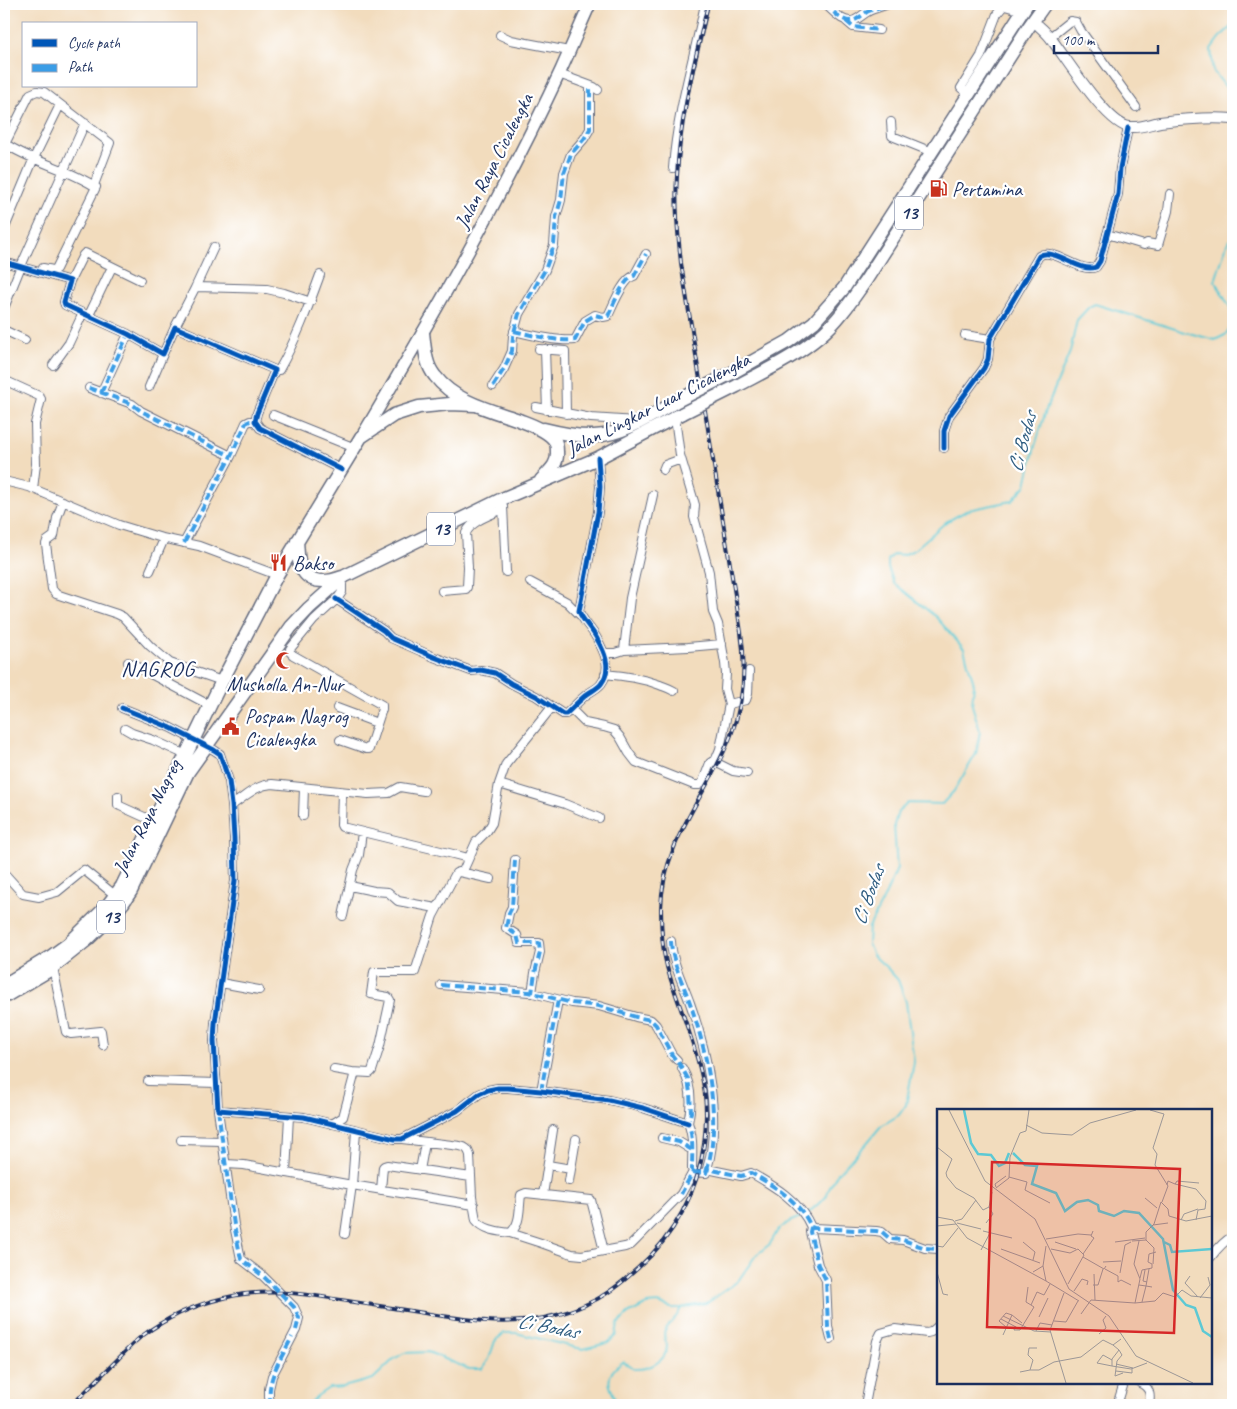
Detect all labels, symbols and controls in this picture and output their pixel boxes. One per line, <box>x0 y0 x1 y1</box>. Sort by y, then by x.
legend <box>22 22 198 88</box>
scale bar <box>1054 22 1158 54</box>
text: 100 m <box>1062 31 1096 50</box>
text: Cycle path <box>68 34 120 53</box>
text: Path <box>68 58 94 77</box>
street label: Jalan Raya Cicalengka <box>449 87 540 234</box>
place label: Pertamina <box>952 177 1023 202</box>
fuel station icon: Pertamina <box>928 179 948 199</box>
road number: 13 <box>895 197 923 230</box>
street label: Jalan Lingkar Luar Cicalengka <box>561 346 755 462</box>
water label: Ci Bodas <box>1002 405 1043 475</box>
road number: 13 <box>427 512 455 546</box>
place label: Bakso <box>293 551 335 576</box>
restaurant icon: Bakso <box>269 553 289 573</box>
mosque icon: Musholla An-Nur <box>275 650 295 670</box>
district label: NAGROG <box>121 655 196 683</box>
place label: Musholla An-Nur <box>227 672 345 697</box>
place label: Pospam Nagrog Cicalengka <box>245 704 350 752</box>
public building icon: Pospam Nagrog Cicalengka <box>221 717 241 737</box>
street label: Jalan Raya Nagreg <box>107 754 188 880</box>
water label: Ci Bodas <box>845 858 892 928</box>
road number: 13 <box>97 900 125 934</box>
inset map <box>937 1109 1212 1384</box>
water label: Ci Bodas <box>516 1307 584 1345</box>

